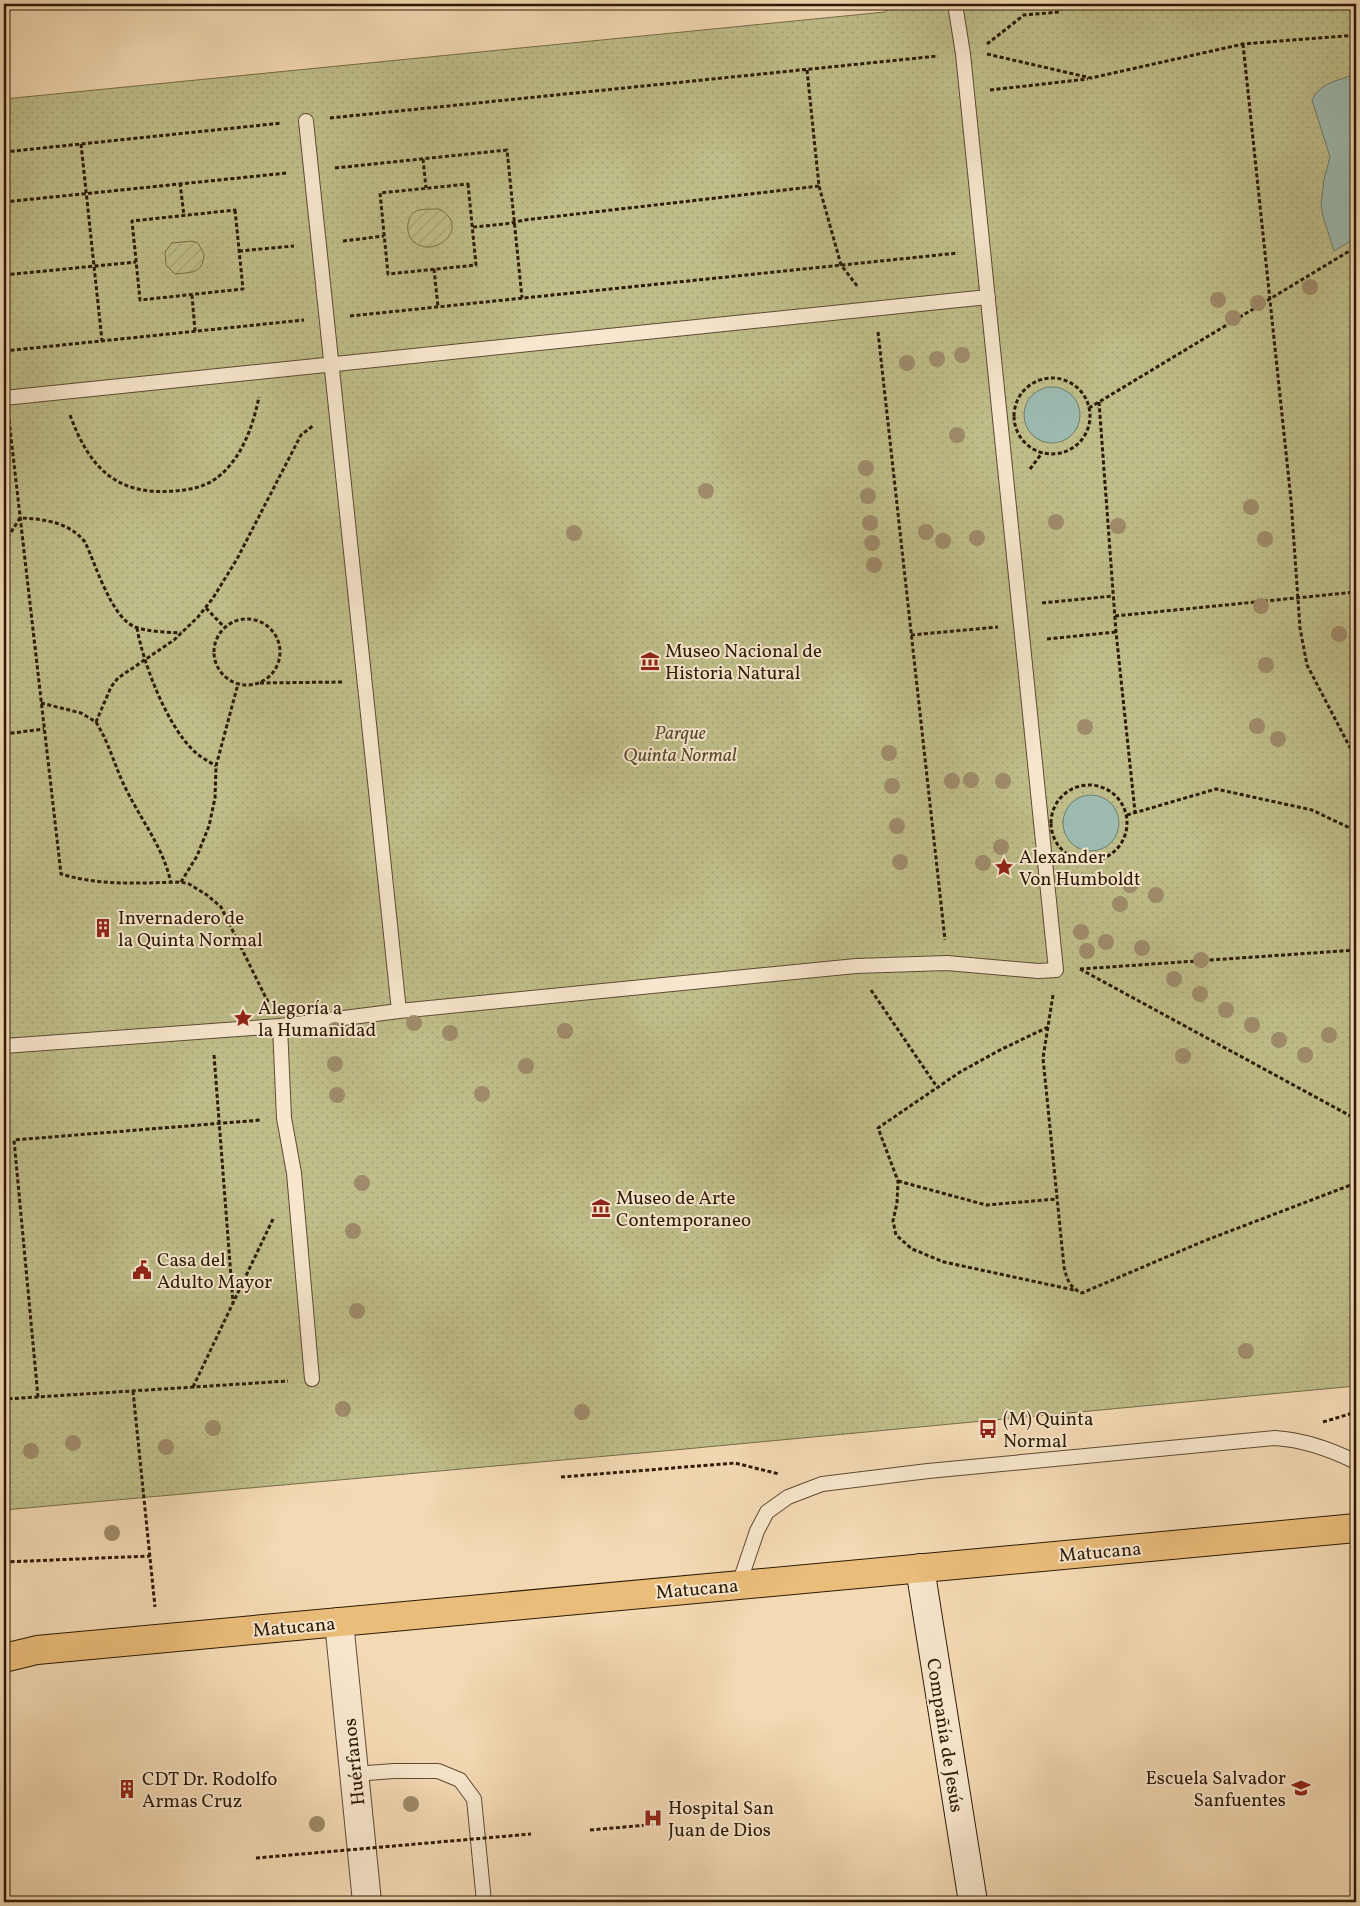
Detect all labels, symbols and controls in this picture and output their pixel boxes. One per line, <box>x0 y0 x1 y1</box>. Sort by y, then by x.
place label: Museo Nacional de Historia Natural <box>665 639 822 687</box>
museum icon: Museo Nacional de Historia Natural <box>639 650 661 672</box>
park label: Parque Quinta Normal <box>623 721 737 769</box>
place label: Alexander Von Humboldt <box>1019 845 1141 893</box>
place icon: Alexander Von Humboldt <box>993 856 1015 878</box>
place label: Invernadero de la Quinta Normal <box>118 906 263 954</box>
building icon: Invernadero de la Quinta Normal <box>92 917 114 939</box>
place label: Alegoría a la Humanidad <box>258 996 376 1044</box>
place icon: Alegoría a la Humanidad <box>232 1007 254 1029</box>
place label: Museo de Arte Contemporaneo <box>616 1186 751 1234</box>
museum icon: Museo de Arte Contemporaneo <box>590 1197 612 1219</box>
place label: Casa del Adulto Mayor <box>157 1248 272 1296</box>
public building icon: Casa del Adulto Mayor <box>131 1259 153 1281</box>
place label: (M) Quinta Normal <box>1003 1407 1093 1455</box>
bus stop icon: (M) Quinta Normal <box>977 1418 999 1440</box>
street label: Matucana <box>1058 1536 1143 1570</box>
street label: Matucana <box>655 1573 740 1607</box>
street label: Matucana <box>252 1611 337 1645</box>
street label: Compañía de Jesús <box>919 1656 969 1814</box>
street label: Huérfanos <box>337 1717 372 1807</box>
place label: Escuela Salvador Sanfuentes <box>1145 1766 1286 1814</box>
place label: CDT Dr. Rodolfo Armas Cruz <box>142 1767 277 1815</box>
school or university icon: Escuela Salvador Sanfuentes <box>1290 1777 1312 1799</box>
building icon: CDT Dr. Rodolfo Armas Cruz <box>116 1778 138 1800</box>
place label: Hospital San Juan de Dios <box>668 1796 774 1844</box>
hospital icon: Hospital San Juan de Dios <box>642 1807 664 1829</box>

